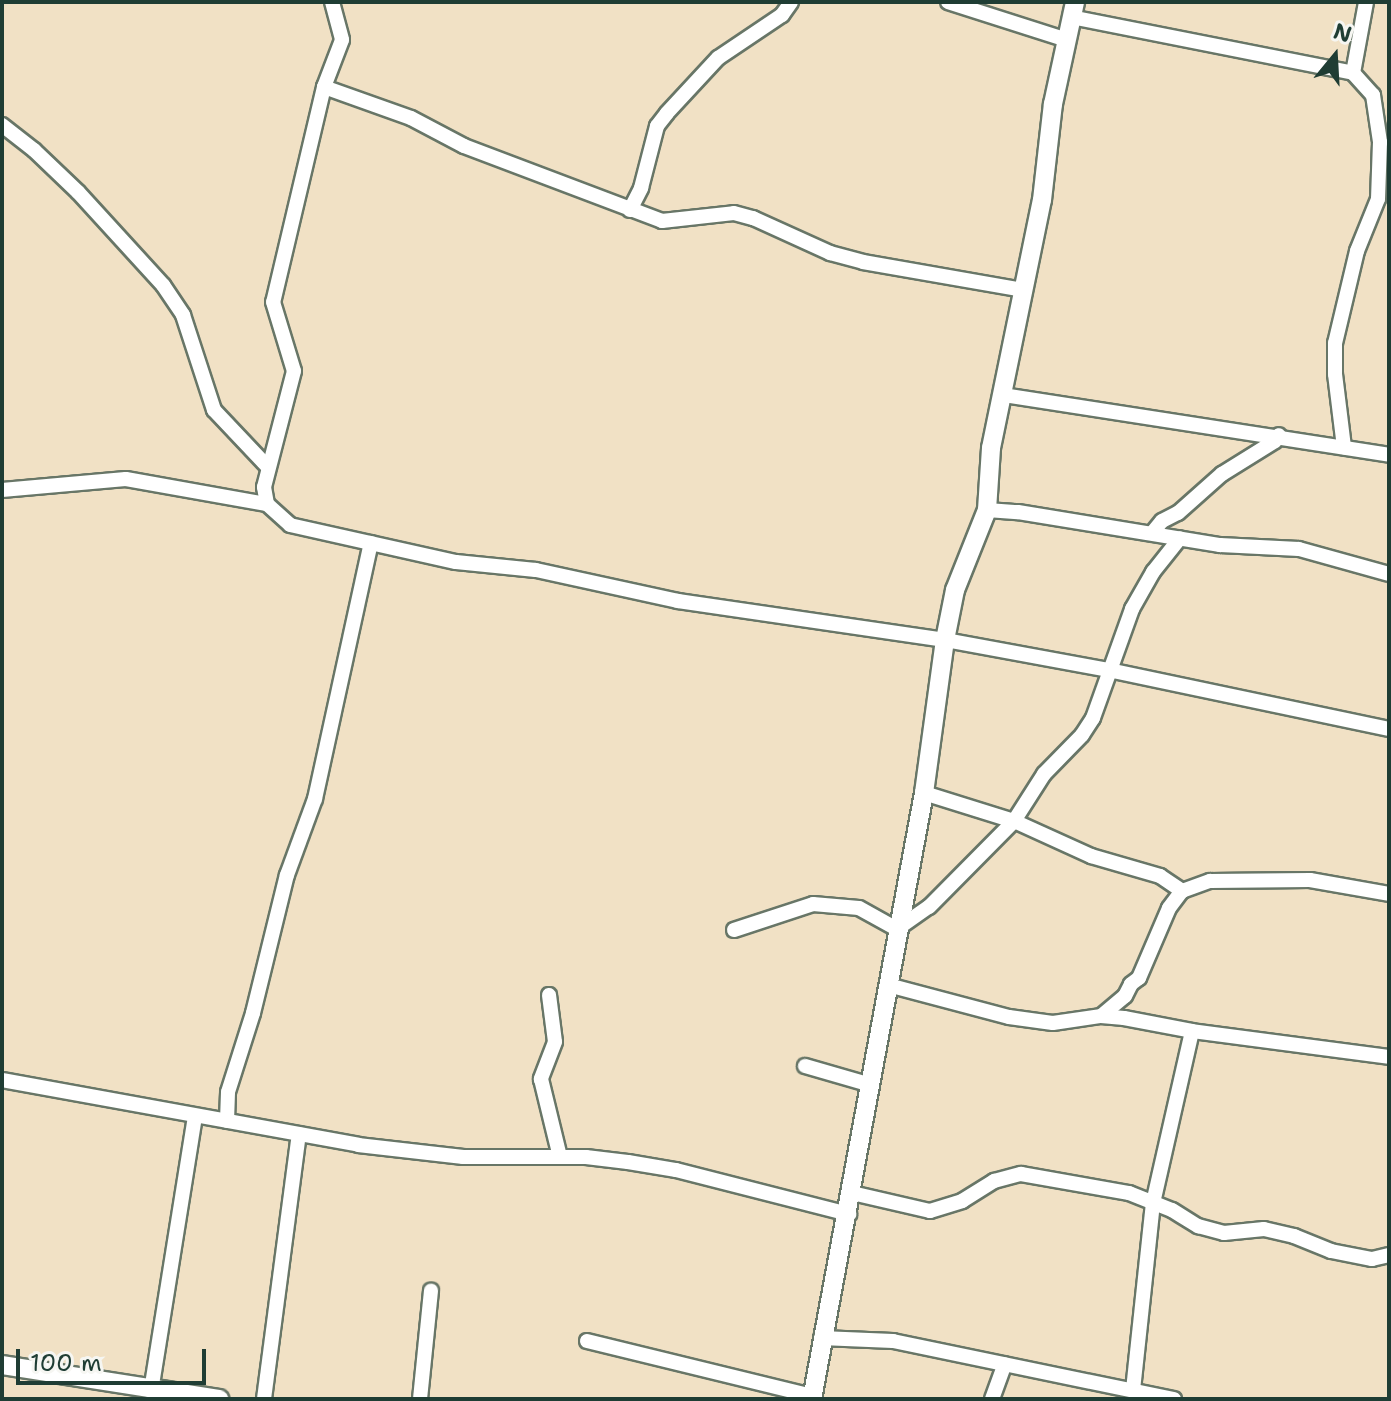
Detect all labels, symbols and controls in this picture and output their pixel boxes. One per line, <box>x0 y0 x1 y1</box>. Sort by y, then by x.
north arrow <box>1295 16 1375 96</box>
text: N <box>1330 16 1355 49</box>
scale bar <box>20 1333 210 1383</box>
text: 100 m <box>30 1347 102 1379</box>

